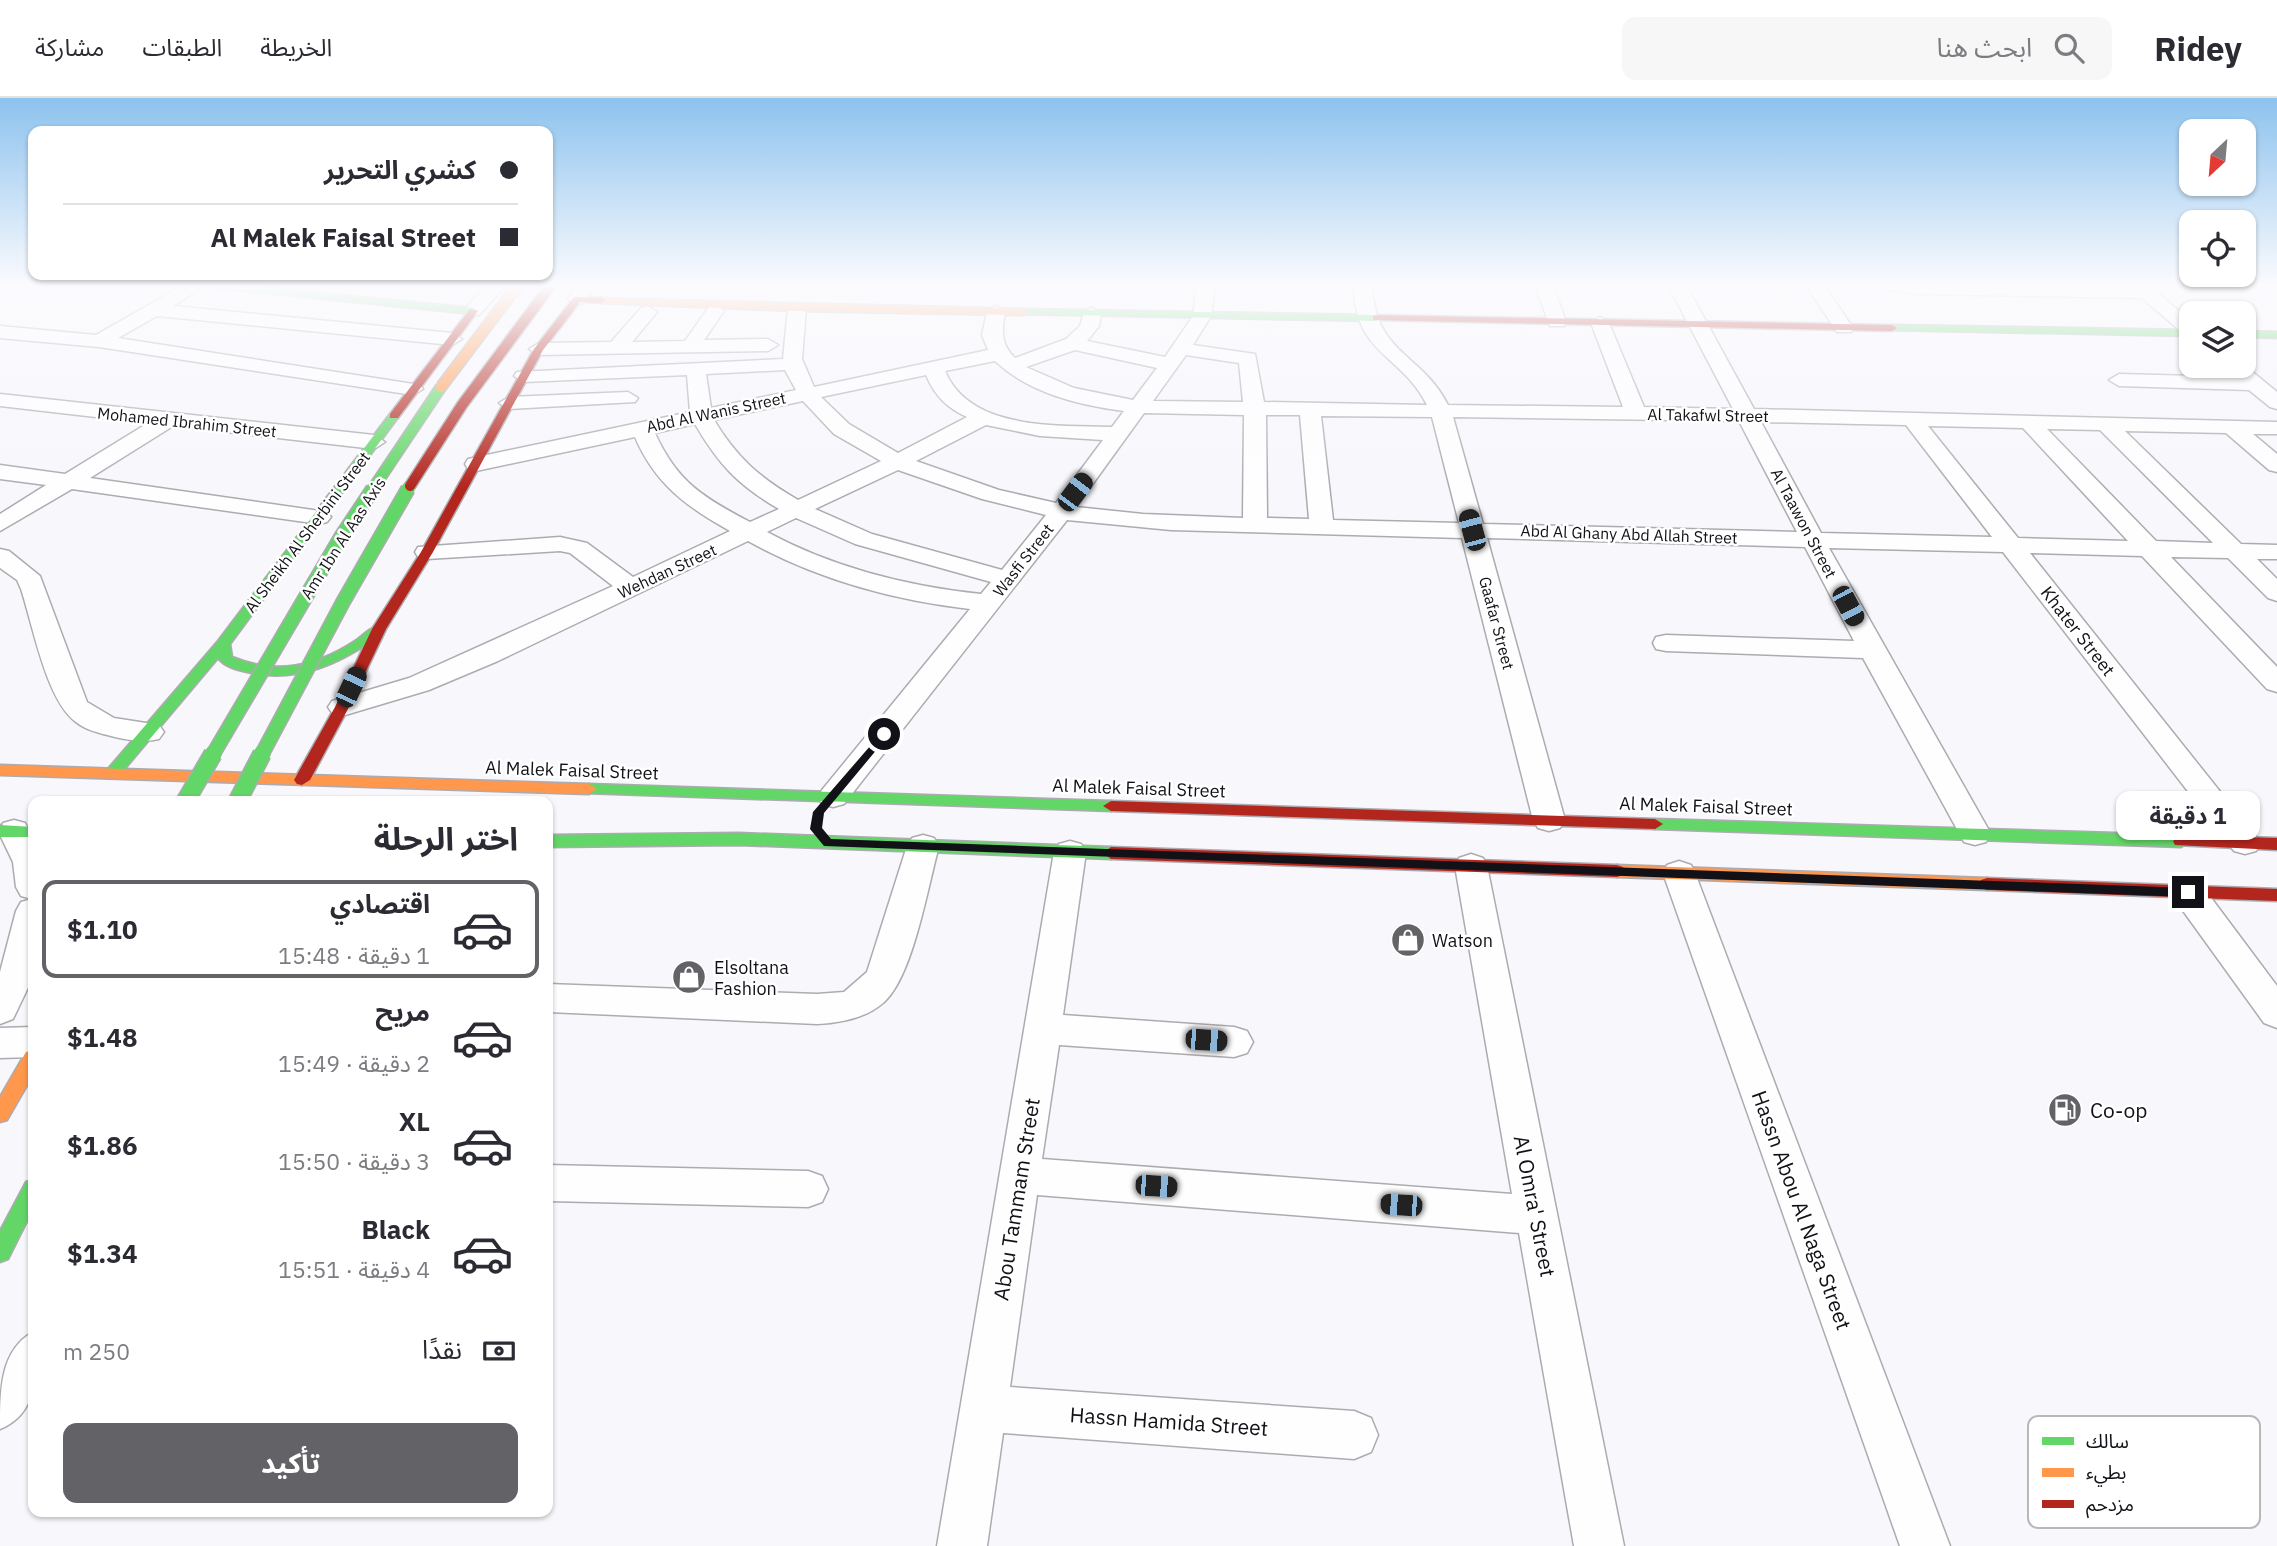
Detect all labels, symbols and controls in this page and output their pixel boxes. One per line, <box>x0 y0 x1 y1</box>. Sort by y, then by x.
search box <box>1622 17 2112 80</box>
text: Ridey <box>2154 27 2242 70</box>
icon: search <box>2050 29 2088 67</box>
text: ابحث هنا <box>1937 30 2032 64</box>
text: مشاركة <box>35 31 104 63</box>
text: الطبقات <box>142 31 222 63</box>
text: الخريطة <box>260 31 332 63</box>
north arrow <box>2179 119 2256 196</box>
map controls <box>2179 119 2256 378</box>
text: كشري التحرير <box>324 152 476 186</box>
button: locate <box>2179 210 2256 287</box>
text: Al Malek Faisal Street <box>211 220 476 254</box>
button: layers <box>2179 301 2256 378</box>
street label: Abd Al Wanis Street <box>644 387 788 437</box>
street label: Mohamed Ibrahim Street <box>96 403 278 441</box>
street label: Al Takafwl Street <box>1647 404 1769 426</box>
street label: Al Sheikh Al Sherbini Street <box>240 448 374 616</box>
street label: Al Taawon Street <box>1767 465 1841 581</box>
car <box>1054 469 1097 515</box>
street label: Amr Ibn Al Aas Axis <box>296 473 390 603</box>
car <box>1457 507 1488 553</box>
street label: Wasfi Street <box>988 520 1058 600</box>
street label: Abd Al Ghany Abd Allah Street <box>1520 520 1738 548</box>
street label: Wehdan Street <box>615 539 719 603</box>
street label: Gaafar Street <box>1475 574 1519 672</box>
street label: Khater Street <box>2036 582 2120 680</box>
car <box>1829 583 1868 629</box>
car <box>333 664 370 710</box>
route start <box>868 718 900 750</box>
street label: Al Malek Faisal Street <box>485 755 659 785</box>
street label: Al Malek Faisal Street <box>1052 773 1226 803</box>
callout: 1 دقيقة <box>2116 790 2260 840</box>
street label: Al Malek Faisal Street <box>1619 791 1793 821</box>
text: 1 دقيقة <box>2149 800 2227 830</box>
text: اختر الرحلة <box>374 817 518 859</box>
route end <box>2172 876 2204 908</box>
text: اقتصادي <box>330 886 430 920</box>
icon: car <box>451 898 514 961</box>
text: $1.10 <box>67 912 138 946</box>
shop icon: Watson <box>1389 921 1427 959</box>
place label: Watson <box>1432 929 1493 952</box>
text: 1 دقيقة · 15:48 <box>278 940 430 970</box>
place label: Elsoltana Fashion <box>714 956 789 1000</box>
shop icon: Elsoltana Fashion <box>670 958 708 996</box>
text: مريح <box>375 994 430 1028</box>
icon: car <box>451 1006 514 1069</box>
text: $1.48 <box>67 1020 138 1054</box>
car <box>1185 1028 1228 1052</box>
text: 2 دقيقة · 15:49 <box>278 1048 430 1078</box>
street label: Hassn Abou Al Naga Street <box>1746 1087 1858 1333</box>
fuel station icon: Co-op <box>2046 1091 2084 1129</box>
street label: Abou Tammam Street <box>986 1096 1046 1302</box>
place label: Co-op <box>2090 1096 2148 1124</box>
text: XL <box>399 1104 430 1138</box>
icon: car <box>451 1114 514 1177</box>
text: $1.86 <box>67 1128 138 1162</box>
street label: Al Omra' Street <box>1508 1133 1562 1279</box>
text: 3 دقيقة · 15:50 <box>278 1146 430 1176</box>
car <box>1135 1174 1178 1198</box>
car <box>1380 1193 1423 1217</box>
text: Black <box>362 1212 430 1246</box>
icon: car <box>451 1222 514 1285</box>
text: $1.34 <box>67 1236 138 1270</box>
text: 4 دقيقة · 15:51 <box>278 1254 430 1284</box>
text: نقدًا <box>422 1332 462 1366</box>
icon: cash <box>480 1332 518 1370</box>
text: 250 m <box>63 1336 130 1366</box>
street label: Hassn Hamida Street <box>1069 1400 1269 1442</box>
legend <box>2028 1416 2260 1528</box>
button: تأكيد <box>63 1423 518 1503</box>
text: سالك <box>2086 1429 2129 1453</box>
text: بطيء <box>2086 1460 2126 1487</box>
text: مزدحم <box>2086 1492 2134 1519</box>

